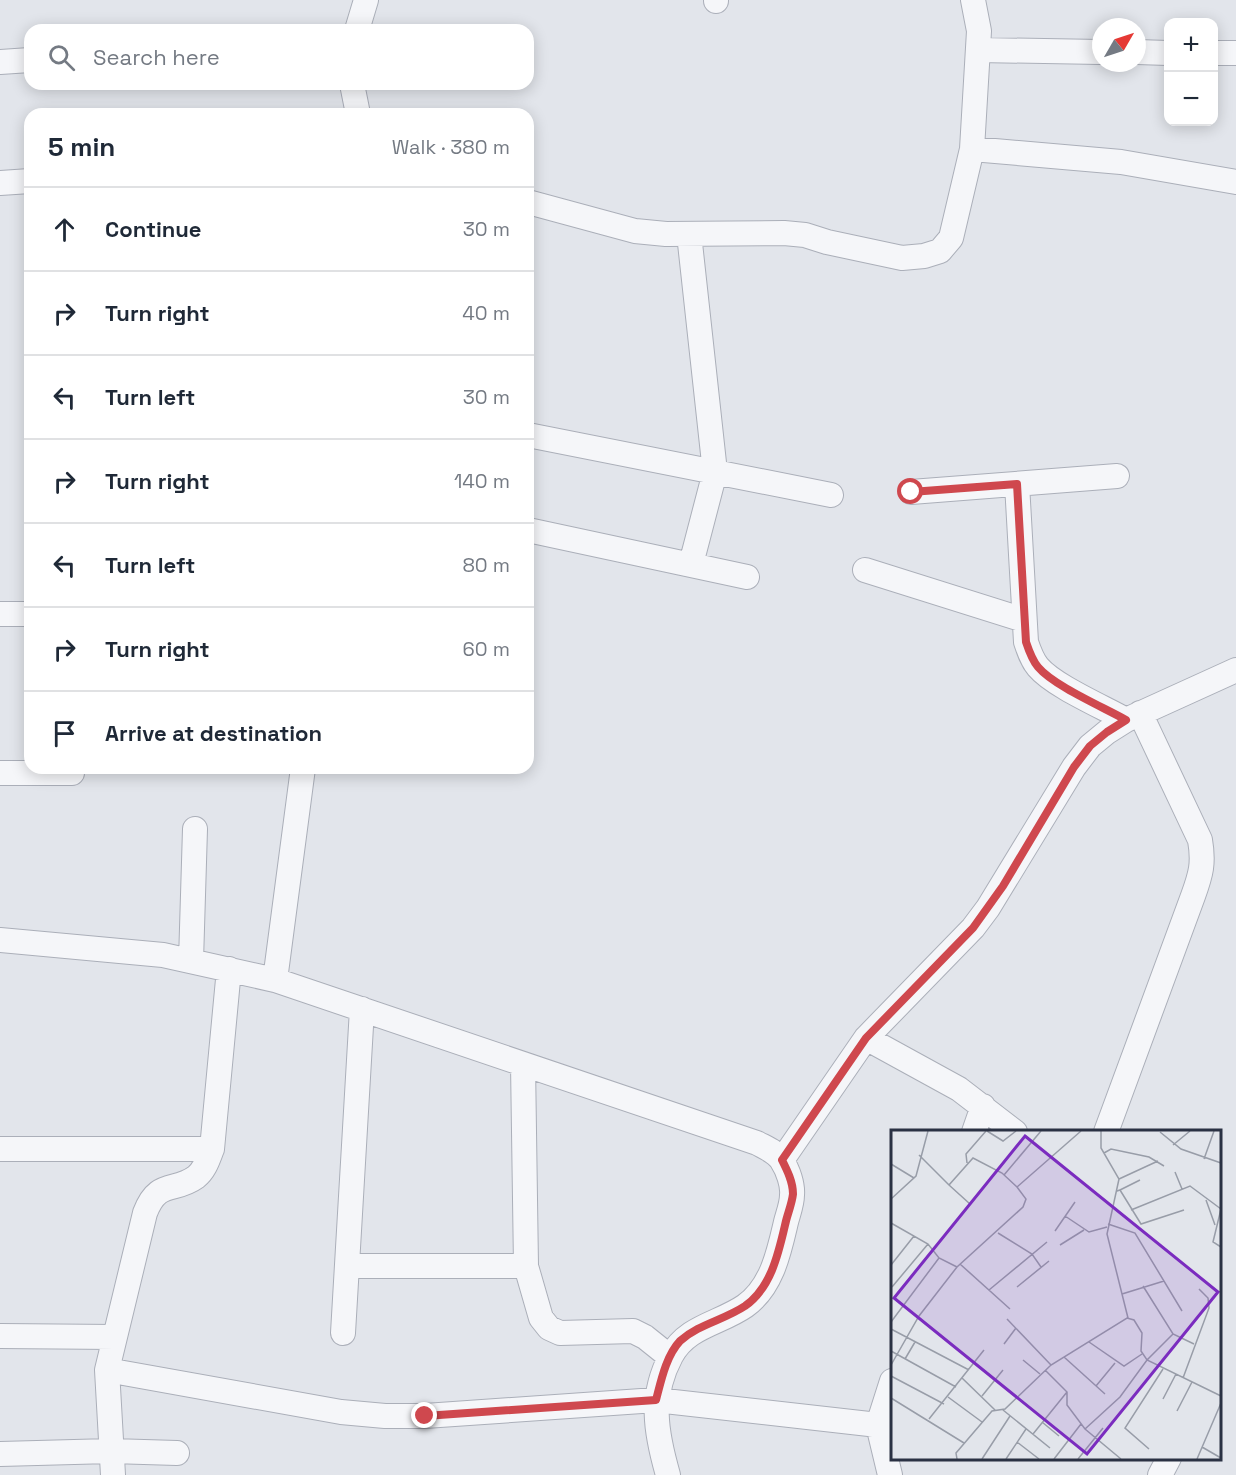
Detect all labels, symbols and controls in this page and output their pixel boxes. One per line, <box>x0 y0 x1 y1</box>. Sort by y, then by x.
north arrow <box>1092 18 1146 72</box>
map controls <box>1164 18 1218 126</box>
button: + <box>1164 18 1218 72</box>
search box <box>24 24 534 90</box>
icon: search <box>45 41 78 74</box>
text: Search here <box>93 43 220 71</box>
button: − <box>1164 72 1218 126</box>
text: 5 min <box>48 130 115 164</box>
text: Walk · 380 m <box>392 134 510 160</box>
icon: ahead <box>48 213 81 246</box>
text: Continue <box>105 215 201 243</box>
text: 30 m <box>463 216 510 242</box>
icon: right <box>48 297 81 330</box>
text: Turn right <box>105 299 210 327</box>
text: 40 m <box>462 300 510 326</box>
icon: left <box>48 381 81 414</box>
text: Turn left <box>105 383 195 411</box>
text: 30 m <box>463 384 510 410</box>
icon: right <box>48 465 81 498</box>
text: Turn right <box>105 467 210 495</box>
text: 140 m <box>454 468 510 494</box>
route start <box>897 478 923 504</box>
icon: left <box>48 549 81 582</box>
text: Turn left <box>105 551 195 579</box>
text: 80 m <box>462 552 510 578</box>
icon: right <box>48 633 81 666</box>
text: Turn right <box>105 635 210 663</box>
text: 60 m <box>463 636 510 662</box>
icon: arrive <box>48 717 81 750</box>
text: Arrive at destination <box>105 719 322 747</box>
inset map <box>891 1130 1221 1460</box>
route end <box>411 1402 437 1428</box>

